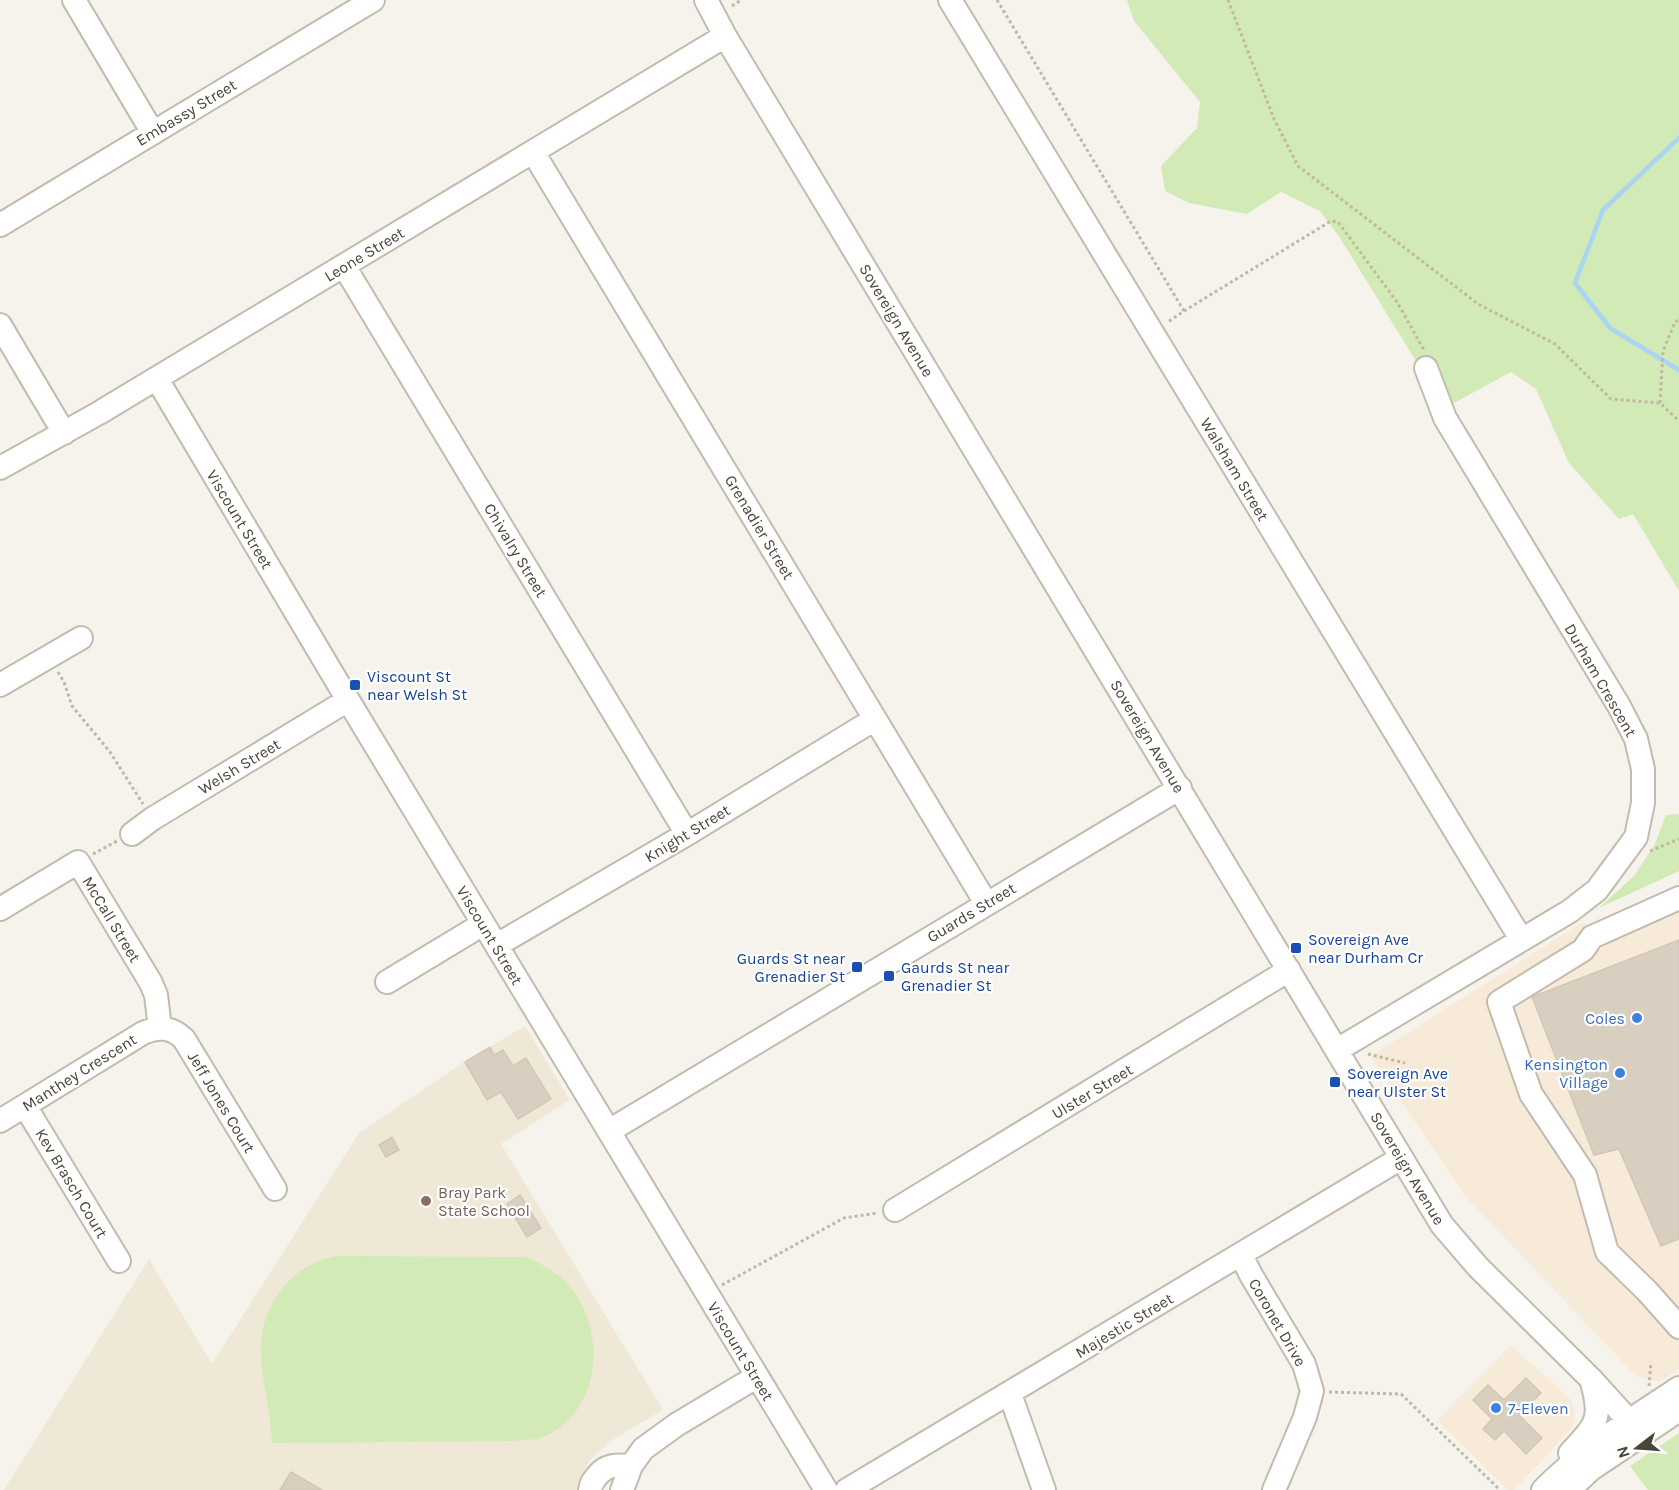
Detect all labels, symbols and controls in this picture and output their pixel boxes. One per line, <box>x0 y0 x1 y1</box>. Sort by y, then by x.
street label: Embassy Street <box>133 75 240 150</box>
street label: Leone Street <box>321 223 408 286</box>
street label: Sovereign Avenue <box>855 260 938 380</box>
street label: Walsham Street <box>1196 414 1273 524</box>
street label: Viscount Street <box>203 466 277 572</box>
street label: Grenadier Street <box>721 471 798 583</box>
street label: Chivalry Street <box>480 500 551 601</box>
street label: Durham Crescent <box>1560 620 1641 740</box>
place label: Viscount St near Welsh St <box>367 667 467 704</box>
street label: Sovereign Avenue <box>1106 676 1189 796</box>
marker: Viscount St near Welsh St <box>348 678 362 692</box>
street label: Welsh Street <box>195 735 284 798</box>
street label: Knight Street <box>641 800 734 866</box>
street label: McCall Street <box>78 873 145 966</box>
street label: Guards Street <box>923 878 1019 946</box>
street label: Viscount Street <box>453 882 527 988</box>
place label: Sovereign Ave near Durham Cr <box>1308 930 1423 967</box>
marker: Sovereign Ave near Durham Cr <box>1289 941 1303 955</box>
place label: Guards St near Grenadier St <box>737 949 845 986</box>
place label: Gaurds St near Grenadier St <box>901 958 1009 995</box>
marker: Guards St near Grenadier St <box>850 960 864 974</box>
marker: Gaurds St near Grenadier St <box>882 969 896 983</box>
place label: Coles <box>1585 1009 1625 1028</box>
marker: Coles <box>1630 1011 1644 1025</box>
street label: Manthey Crescent <box>18 1030 140 1115</box>
street label: Jeff Jones Court <box>184 1048 259 1156</box>
place label: Kensington Village <box>1524 1055 1608 1092</box>
street label: Ulster Street <box>1048 1060 1136 1123</box>
place label: Sovereign Ave near Ulster St <box>1347 1064 1448 1101</box>
marker: Kensington Village <box>1613 1066 1627 1080</box>
marker: Sovereign Ave near Ulster St <box>1328 1075 1342 1089</box>
street label: Sovereign Avenue <box>1366 1108 1449 1228</box>
street label: Kev Brasch Court <box>31 1125 112 1242</box>
place label: Bray Park State School <box>438 1183 530 1220</box>
marker: Bray Park State School <box>419 1194 433 1208</box>
street label: Coronet Drive <box>1245 1275 1310 1369</box>
street label: Majestic Street <box>1072 1289 1177 1362</box>
street label: Viscount Street <box>704 1298 778 1404</box>
place label: 7-Eleven <box>1508 1399 1569 1418</box>
marker: 7-Eleven <box>1489 1401 1503 1415</box>
north arrow <box>1607 1418 1667 1478</box>
text: N <box>1612 1444 1634 1461</box>

